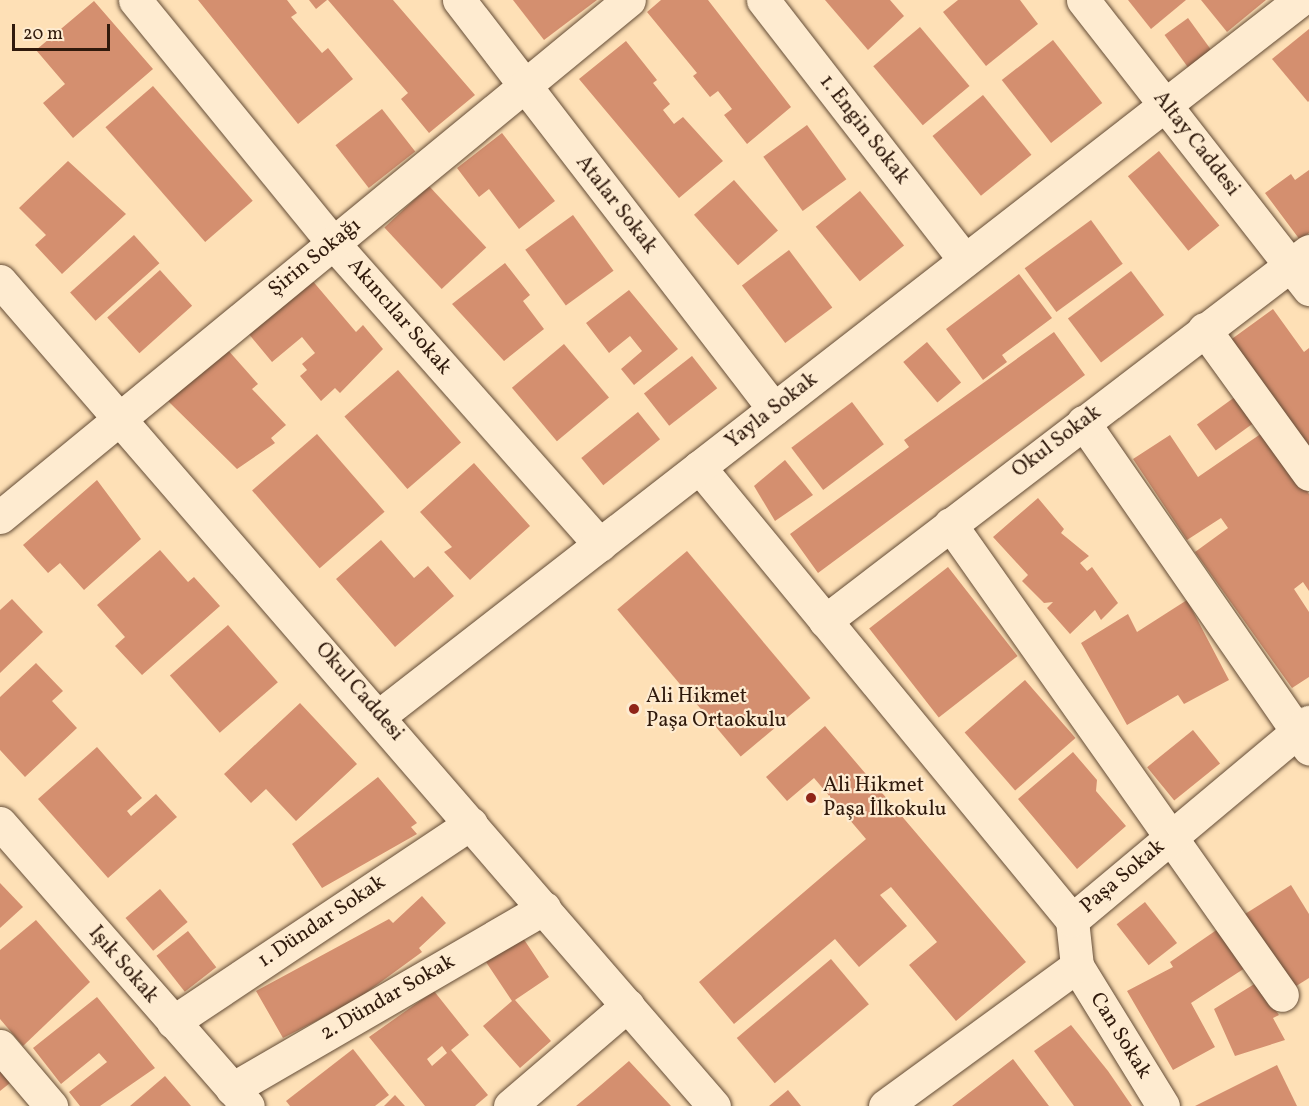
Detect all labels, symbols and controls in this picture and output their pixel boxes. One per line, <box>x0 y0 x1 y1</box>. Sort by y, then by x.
scale bar <box>15 12 112 50</box>
text: 20 m <box>23 22 63 47</box>
street label: 1. Engin Sokak <box>813 70 915 190</box>
street label: Altay Caddesi <box>1147 86 1245 202</box>
street label: Atalar Sokak <box>570 151 662 259</box>
street label: Şirin Sokağı <box>264 213 366 303</box>
street label: Akıncılar Sokak <box>341 253 457 381</box>
street label: Yayla Sokak <box>721 367 823 455</box>
street label: Okul Sokak <box>1007 400 1107 484</box>
street label: Okul Caddesi <box>309 638 409 746</box>
place label: Ali Hikmet Paşa Ortaokulu <box>646 684 787 734</box>
marker: Ali Hikmet Paşa Ortaokulu <box>627 702 641 716</box>
place label: Ali Hikmet Paşa İlkokulu <box>823 773 947 823</box>
marker: Ali Hikmet Paşa İlkokulu <box>804 791 818 805</box>
street label: Paşa Sokak <box>1076 834 1170 920</box>
street label: 1. Dündar Sokak <box>254 870 390 974</box>
street label: Işık Sokak <box>83 921 163 1009</box>
street label: 2. Dündar Sokak <box>316 949 460 1047</box>
street label: Can Sokak <box>1084 988 1156 1084</box>

